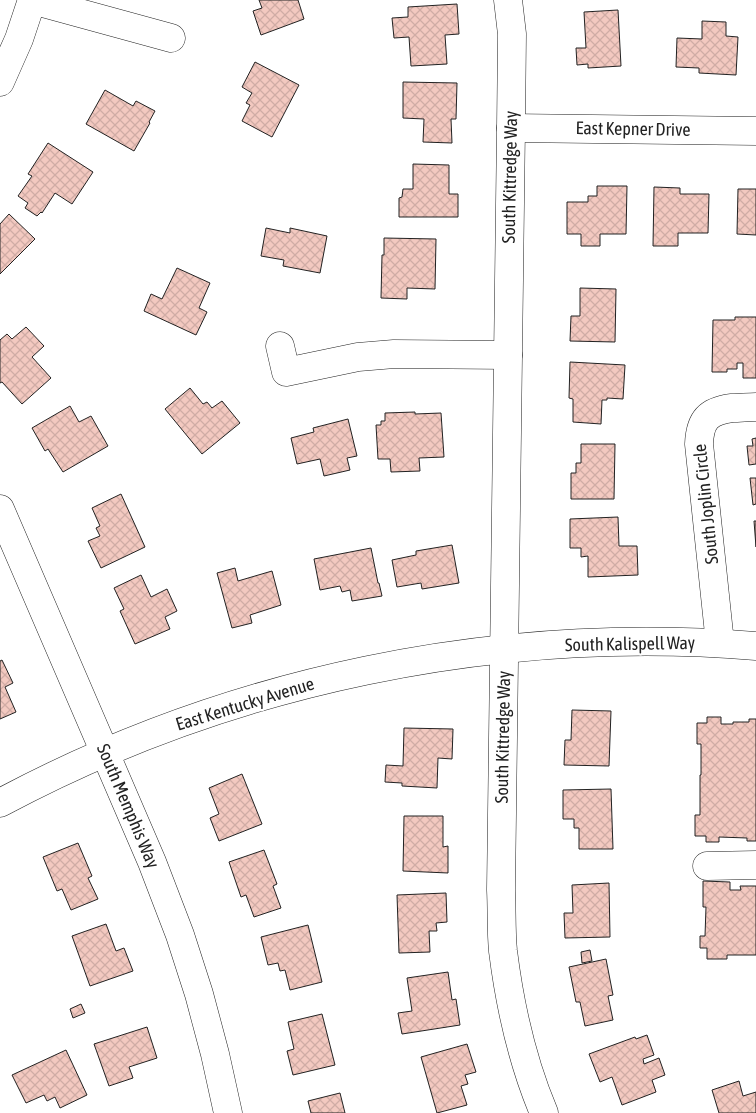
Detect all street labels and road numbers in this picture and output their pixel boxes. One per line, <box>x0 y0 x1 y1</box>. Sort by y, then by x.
street label: South Kittredge Way <box>498 110 521 244</box>
street label: East Kepner Drive <box>575 117 691 140</box>
street label: South Joplin Circle <box>689 443 722 565</box>
street label: South Kalispell Way <box>565 632 695 655</box>
street label: South Kittredge Way <box>491 670 514 804</box>
street label: East Kentucky Avenue <box>173 672 317 735</box>
street label: South Memphis Way <box>93 741 164 871</box>

